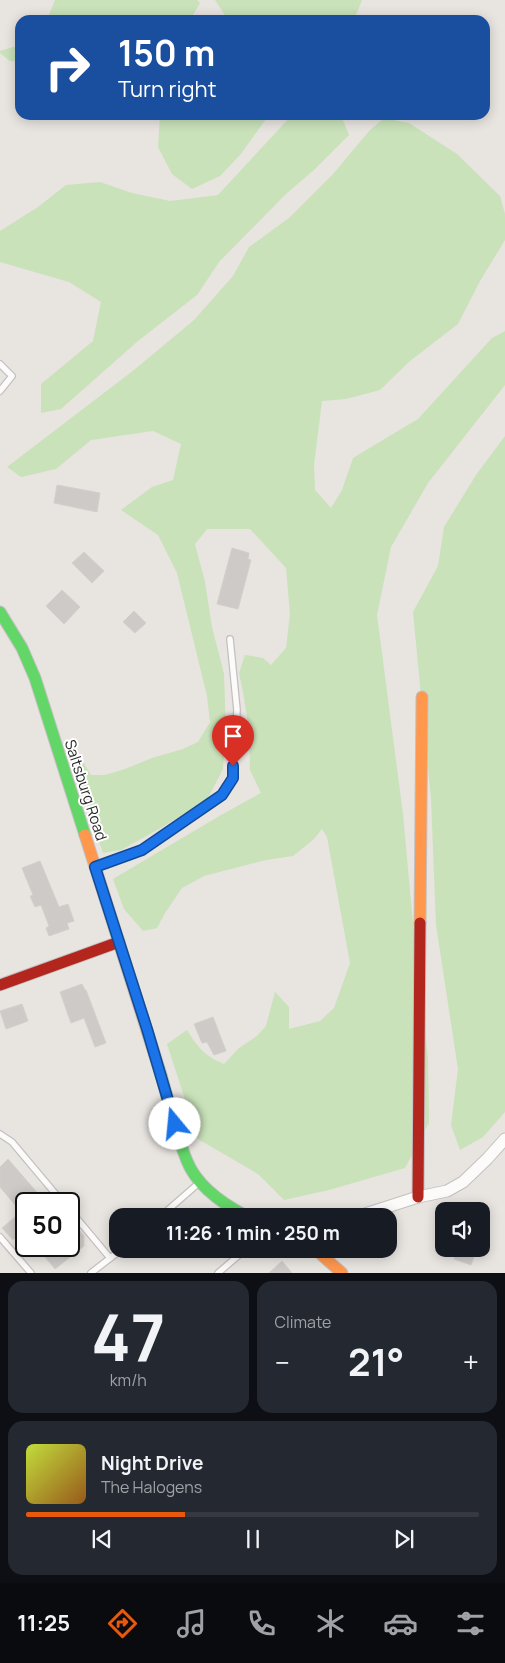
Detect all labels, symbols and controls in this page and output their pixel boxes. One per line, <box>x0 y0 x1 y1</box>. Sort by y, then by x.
text: 150 m <box>118 29 215 77</box>
icon: right <box>35 35 100 100</box>
text: Turn right <box>118 74 216 104</box>
pin <box>212 715 254 766</box>
icon: arrive <box>219 722 247 750</box>
street label: Saltsburg Road <box>60 737 112 843</box>
position arrow <box>148 1097 200 1149</box>
speed limit sign: 50 <box>15 1192 80 1257</box>
map controls <box>435 1202 490 1257</box>
button: sound <box>435 1202 490 1257</box>
text: 11:26 · 1 min · 250 m <box>166 1220 340 1246</box>
text: 47 <box>91 1292 165 1381</box>
text: Climate <box>275 1311 331 1333</box>
text: 21° <box>348 1335 404 1387</box>
text: − <box>275 1343 290 1381</box>
text: + <box>463 1343 479 1381</box>
text: km/h <box>110 1369 147 1391</box>
text: Night Drive <box>101 1450 203 1476</box>
text: The Halogens <box>101 1476 202 1498</box>
icon: previous <box>88 1525 116 1553</box>
icon: pause <box>239 1525 267 1553</box>
icon: next <box>390 1525 418 1553</box>
icon: directions <box>105 1606 140 1641</box>
icon: music <box>174 1606 209 1641</box>
icon: phone <box>244 1606 279 1641</box>
icon: climate <box>313 1606 348 1641</box>
icon: car <box>383 1606 418 1641</box>
icon: filters <box>453 1606 488 1641</box>
text: 11:25 <box>17 1608 70 1638</box>

